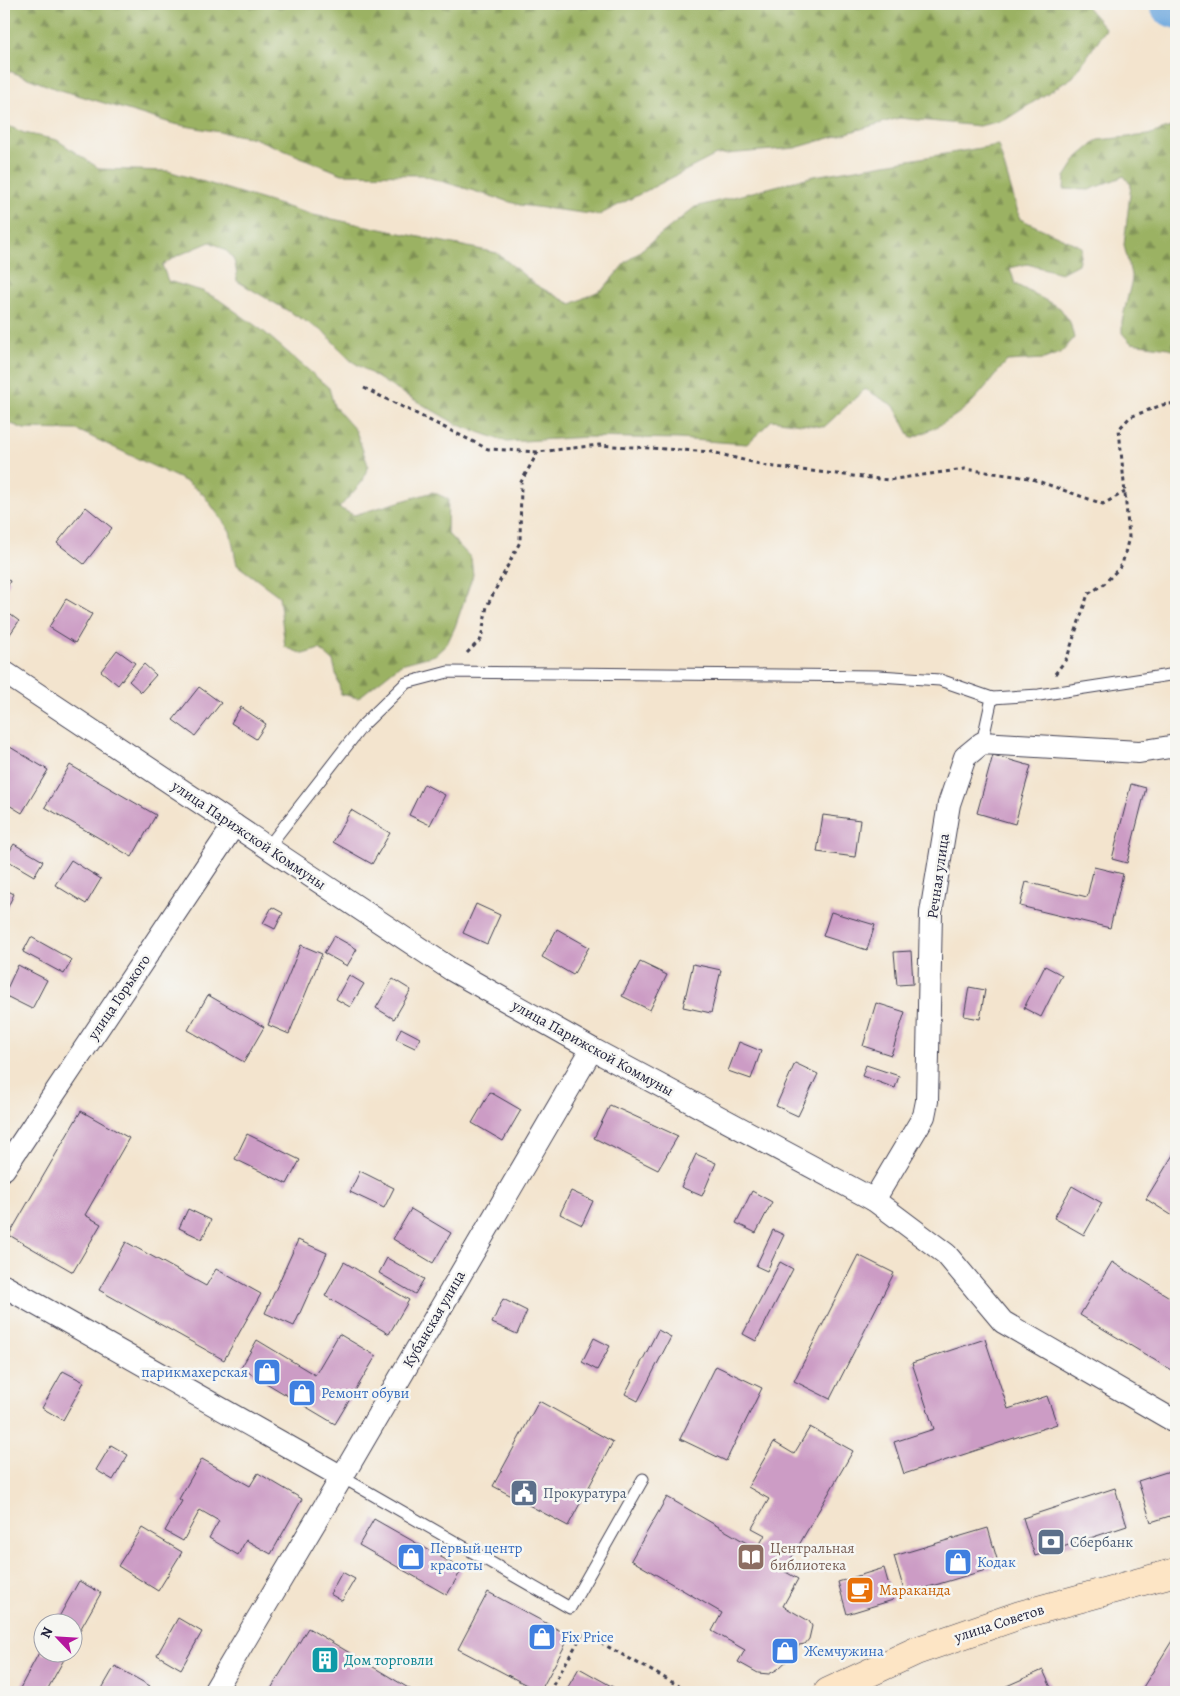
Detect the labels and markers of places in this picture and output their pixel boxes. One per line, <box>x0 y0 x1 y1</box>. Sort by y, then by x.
shop icon: парикмахерская <box>252 1357 282 1387</box>
place label: парикмахерская <box>141 1362 248 1382</box>
shop icon: Ремонт обуви <box>287 1378 317 1408</box>
place label: Ремонт обуви <box>321 1383 410 1403</box>
public building icon: Прокуратура <box>509 1478 539 1508</box>
place label: Прокуратура <box>543 1483 627 1503</box>
bank icon: Сбербанк <box>1036 1527 1066 1557</box>
place label: Сбербанк <box>1070 1532 1133 1552</box>
place label: Первый центр красоты <box>430 1538 523 1575</box>
place label: Центральная библиотека <box>770 1538 855 1575</box>
shop icon: Первый центр красоты <box>396 1542 426 1572</box>
library icon: Центральная библиотека <box>736 1542 766 1572</box>
shop icon: Кодак <box>943 1547 973 1577</box>
place label: Кодак <box>977 1552 1016 1572</box>
cafe icon: Мараканда <box>845 1575 875 1605</box>
place label: Мараканда <box>879 1580 951 1600</box>
shop icon: Fix Price <box>527 1622 557 1652</box>
place label: Fix Price <box>561 1627 614 1647</box>
shop icon: Жемчужина <box>770 1636 800 1666</box>
place label: Жемчужина <box>804 1641 884 1661</box>
building icon: Дом торговли <box>310 1645 340 1675</box>
place label: Дом торговли <box>344 1650 434 1670</box>

